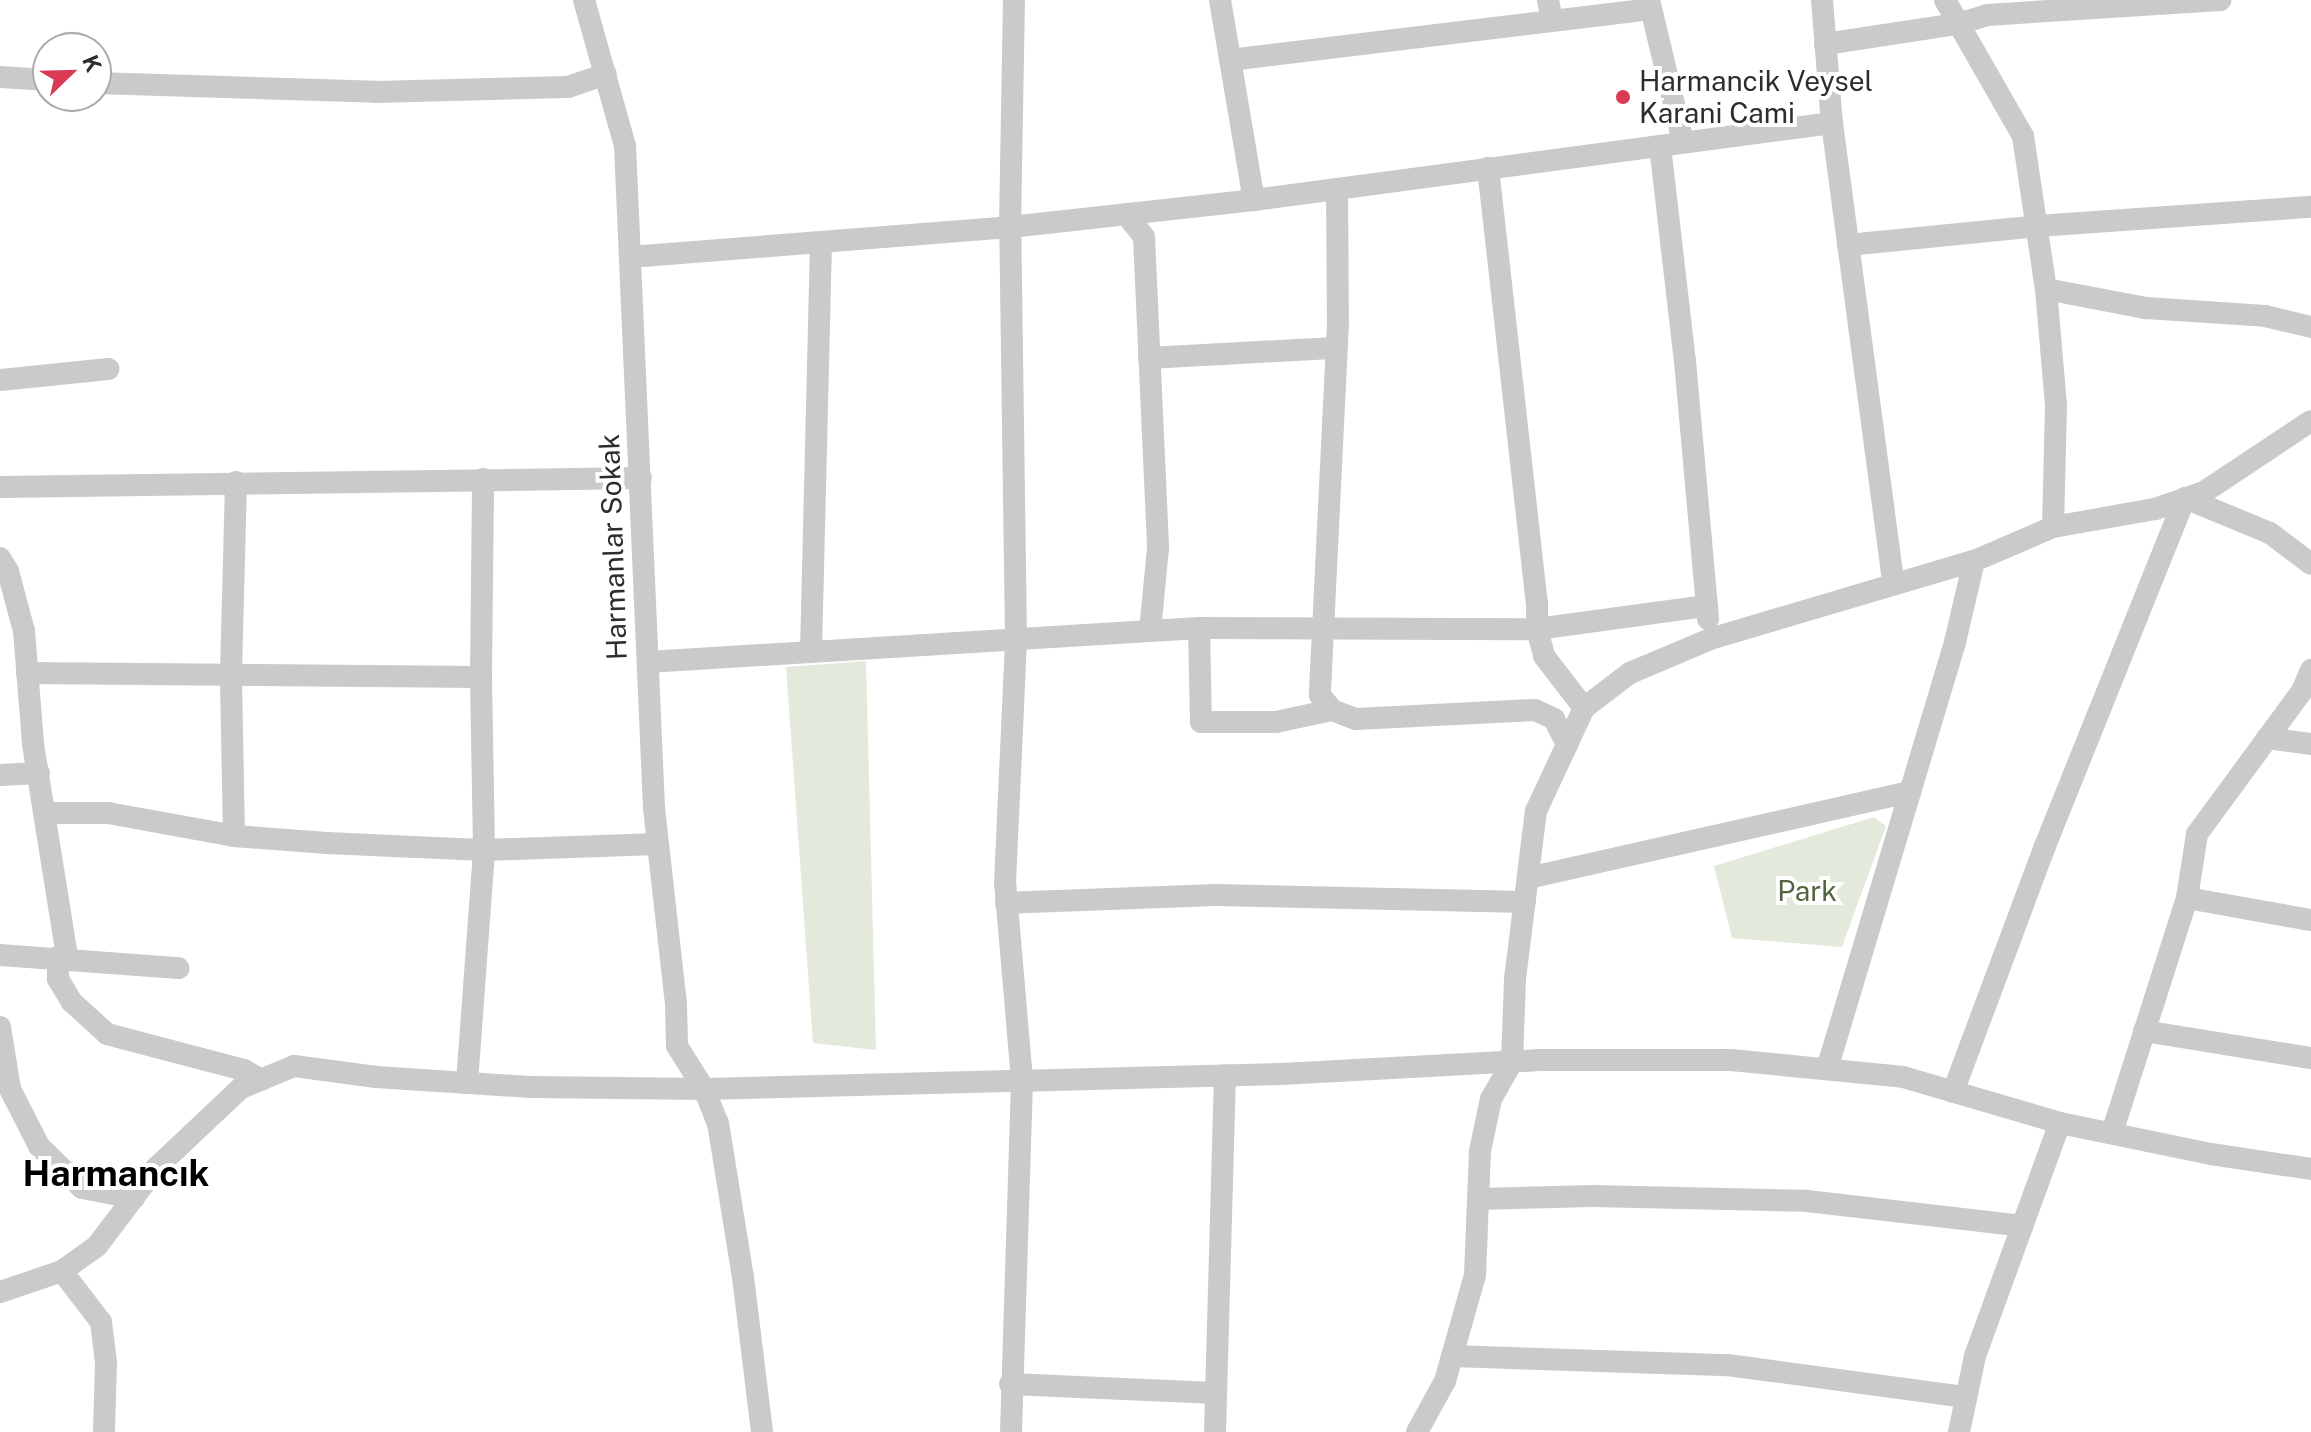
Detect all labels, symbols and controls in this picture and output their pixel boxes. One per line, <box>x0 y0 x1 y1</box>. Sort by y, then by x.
north arrow <box>32 32 112 112</box>
text: K <box>77 51 107 76</box>
place label: Harmancik Veysel Karani Cami <box>1639 64 1874 130</box>
marker: Harmancik Veysel Karani Cami <box>1614 88 1632 106</box>
street label: Harmanlar Sokak <box>592 433 634 661</box>
park label: Park <box>1777 874 1837 908</box>
district label: Harmancık <box>23 1152 209 1196</box>

